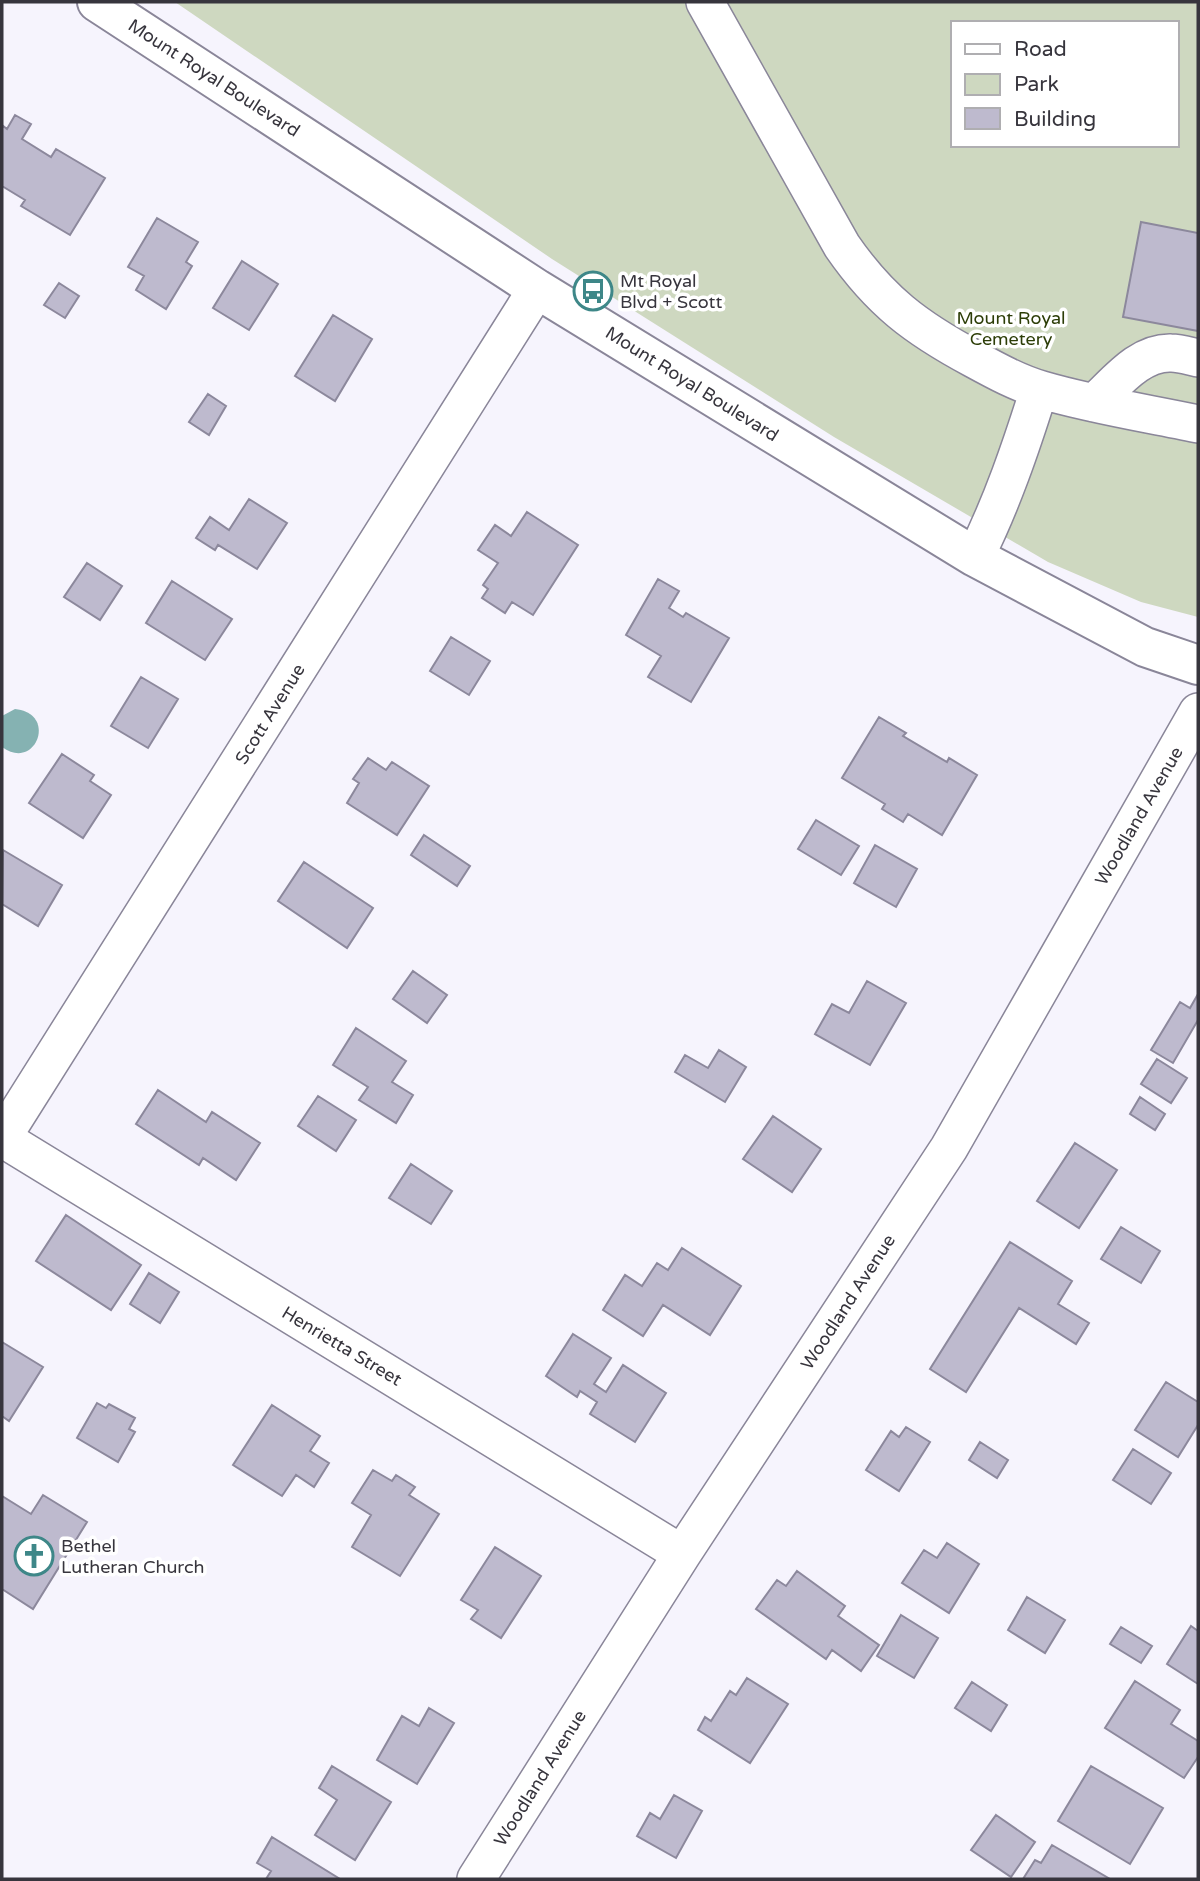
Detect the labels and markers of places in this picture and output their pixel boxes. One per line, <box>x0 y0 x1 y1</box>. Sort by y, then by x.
bus stop icon: Mt Royal Blvd + Scott <box>572 270 614 312</box>
place label: Mt Royal Blvd + Scott <box>620 270 722 313</box>
church icon: Bethel Lutheran Church <box>13 1535 55 1577</box>
place label: Bethel Lutheran Church <box>61 1535 205 1578</box>

